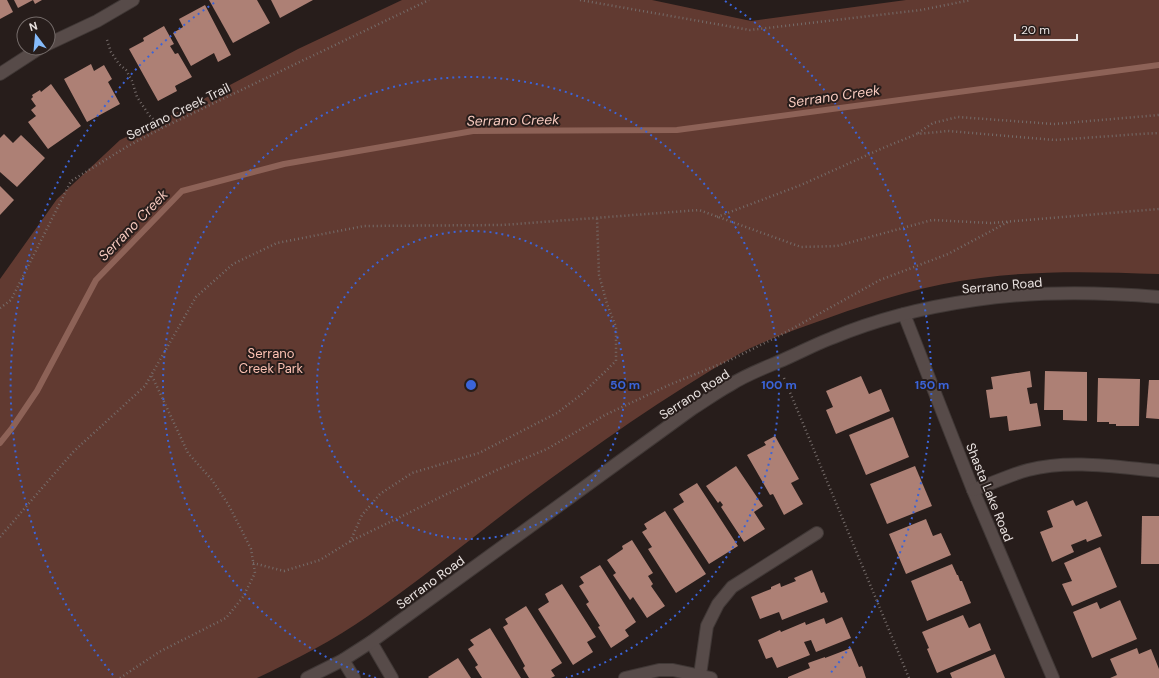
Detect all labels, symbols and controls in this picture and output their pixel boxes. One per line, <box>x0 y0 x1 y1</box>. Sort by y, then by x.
north arrow <box>16 16 56 56</box>
scale bar <box>1015 16 1077 42</box>
text: N <box>27 19 39 34</box>
text: 20 m <box>1021 22 1050 38</box>
street label: Serrano Creek Trail <box>124 79 233 144</box>
water label: Serrano Creek <box>787 81 882 111</box>
water label: Serrano Creek <box>466 110 560 130</box>
water label: Serrano Creek <box>94 185 172 265</box>
street label: Serrano Road <box>961 274 1043 297</box>
park label: Serrano Creek Park <box>239 345 304 377</box>
street label: Serrano Road <box>656 365 733 423</box>
text: 50 m <box>610 377 640 393</box>
text: 100 m <box>761 377 797 393</box>
text: 150 m <box>915 377 949 393</box>
centre of rings <box>464 378 478 392</box>
street label: Shasta Lake Road <box>962 440 1017 544</box>
street label: Serrano Road <box>393 552 468 613</box>

